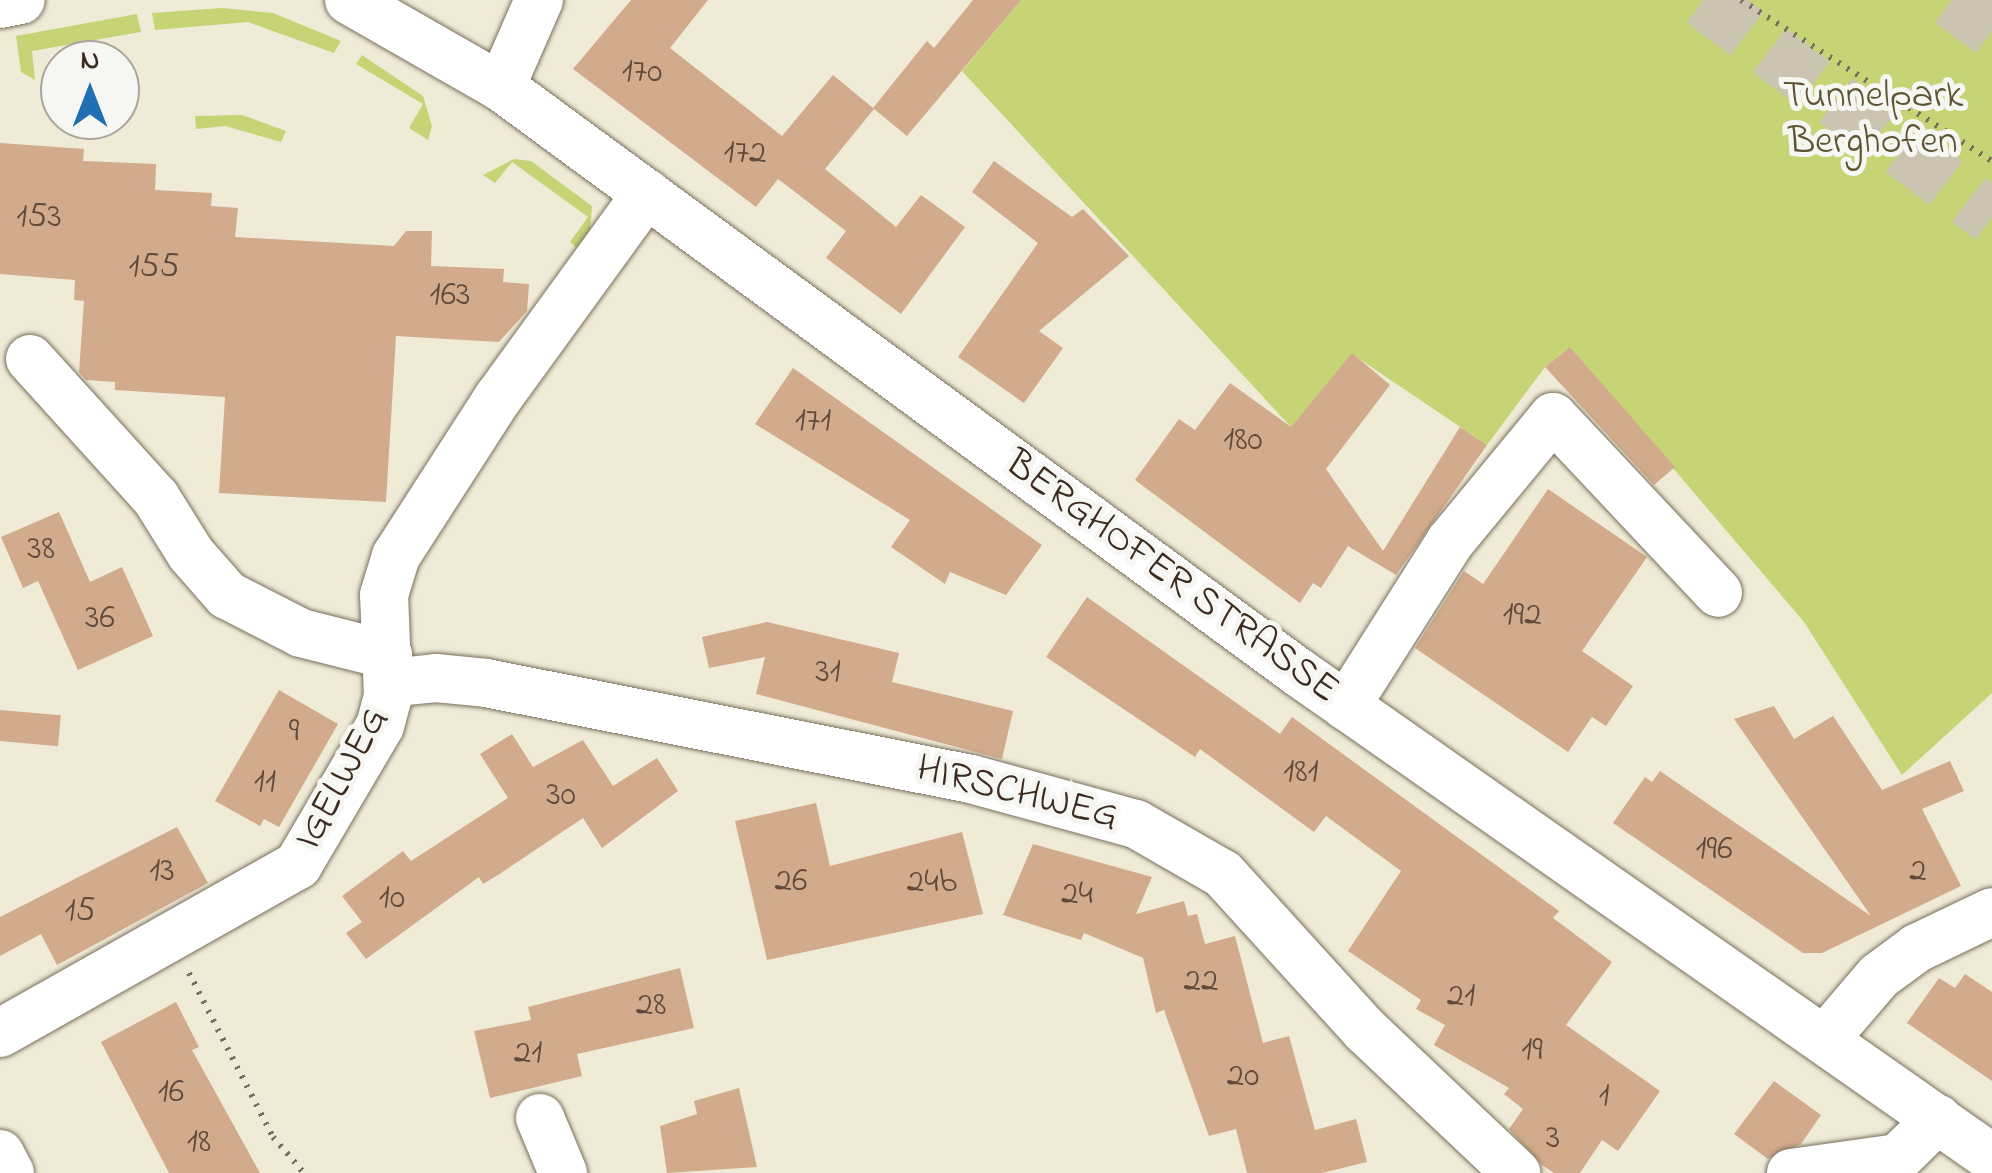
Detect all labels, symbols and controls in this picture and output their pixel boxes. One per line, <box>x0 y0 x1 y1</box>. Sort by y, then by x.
north arrow <box>40 40 140 140</box>
text: N <box>81 41 99 82</box>
house number: 170 <box>622 52 662 94</box>
park label: Tunnelpark Berghofen <box>1783 73 1963 167</box>
house number: 172 <box>724 133 766 175</box>
house number: 153 <box>16 197 62 239</box>
house number: 155 <box>128 247 180 289</box>
house number: 163 <box>430 275 470 317</box>
house number: 171 <box>795 401 831 443</box>
house number: 180 <box>1223 420 1263 462</box>
street label: BERGHOFER STRASSE <box>995 441 1347 715</box>
house number: 38 <box>27 529 55 571</box>
house number: 192 <box>1502 595 1542 637</box>
house number: 36 <box>85 598 115 640</box>
house number: 31 <box>815 652 841 694</box>
street label: IGELWEG <box>286 700 400 858</box>
house number: 9 <box>289 711 299 753</box>
street label: HIRSCHWEG <box>911 746 1123 842</box>
house number: 181 <box>1283 752 1319 794</box>
house number: 11 <box>254 762 276 804</box>
house number: 30 <box>546 775 576 817</box>
house number: 196 <box>1695 829 1733 871</box>
house number: 13 <box>149 851 175 893</box>
house number: 2 <box>1909 851 1927 893</box>
house number: 26 <box>775 861 807 903</box>
house number: 24b <box>907 862 957 904</box>
house number: 24 <box>1061 874 1093 916</box>
house number: 10 <box>379 878 405 920</box>
house number: 15 <box>64 891 96 933</box>
house number: 22 <box>1184 961 1218 1003</box>
house number: 21 <box>1447 976 1475 1018</box>
house number: 28 <box>636 985 666 1027</box>
house number: 19 <box>1521 1030 1543 1072</box>
house number: 21 <box>514 1033 542 1075</box>
house number: 20 <box>1227 1056 1259 1098</box>
house number: 16 <box>158 1072 184 1114</box>
house number: 1 <box>1598 1076 1610 1118</box>
house number: 3 <box>1546 1118 1560 1160</box>
house number: 18 <box>187 1122 211 1164</box>

